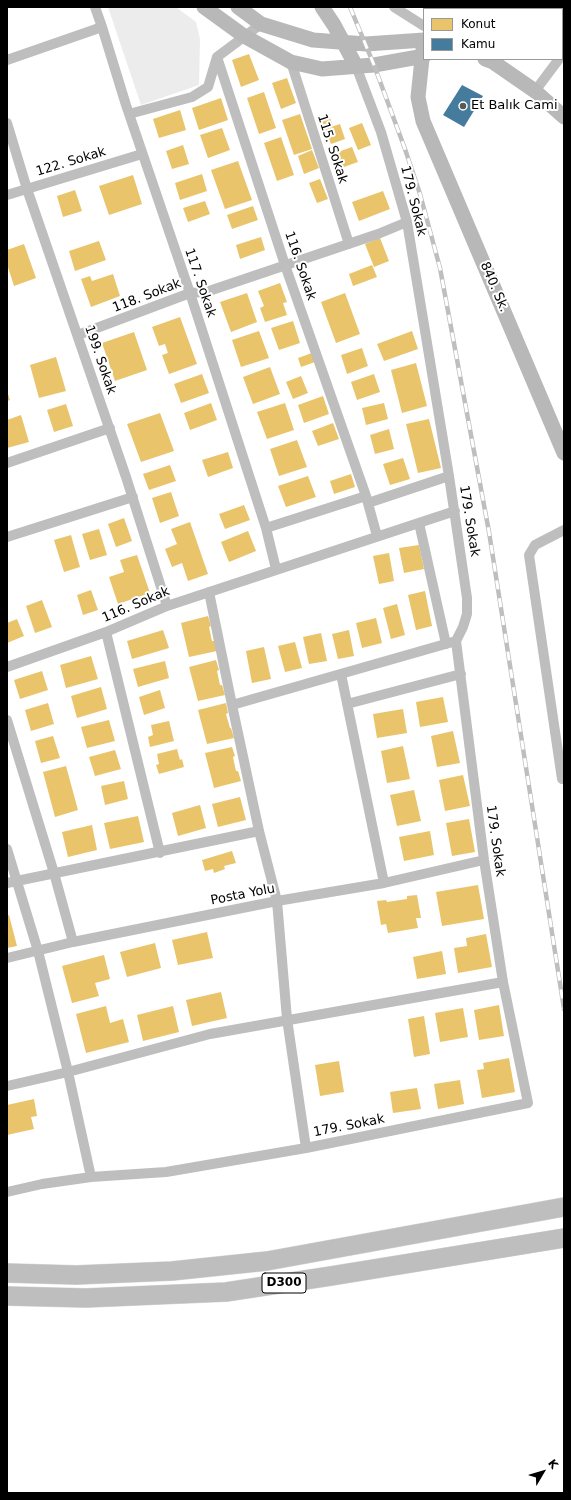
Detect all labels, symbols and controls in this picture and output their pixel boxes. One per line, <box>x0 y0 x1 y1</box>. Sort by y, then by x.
legend <box>423 8 563 60</box>
text: Konut <box>461 17 496 31</box>
text: Kamu <box>461 37 495 51</box>
place label: Et Balık Cami <box>471 98 558 114</box>
marker: Et Balık Cami <box>458 101 468 111</box>
street label: 115. Sokak <box>313 112 351 186</box>
street label: 122. Sokak <box>34 144 108 180</box>
street label: 179. Sokak <box>397 164 429 238</box>
street label: 116. Sokak <box>281 229 319 303</box>
street label: 117. Sokak <box>181 246 219 320</box>
street label: 840. Sk. <box>476 260 512 314</box>
street label: 118. Sokak <box>111 276 183 316</box>
street label: 199. Sokak <box>81 323 119 397</box>
street label: 179. Sokak <box>456 484 482 558</box>
street label: 116. Sokak <box>100 584 172 626</box>
street label: 179. Sokak <box>482 804 508 878</box>
street label: Posta Yolu <box>209 881 277 909</box>
street label: 179. Sokak <box>312 1111 386 1141</box>
road number: D300 <box>262 1273 306 1293</box>
north arrow <box>523 1452 563 1492</box>
text: K <box>545 1457 561 1472</box>

